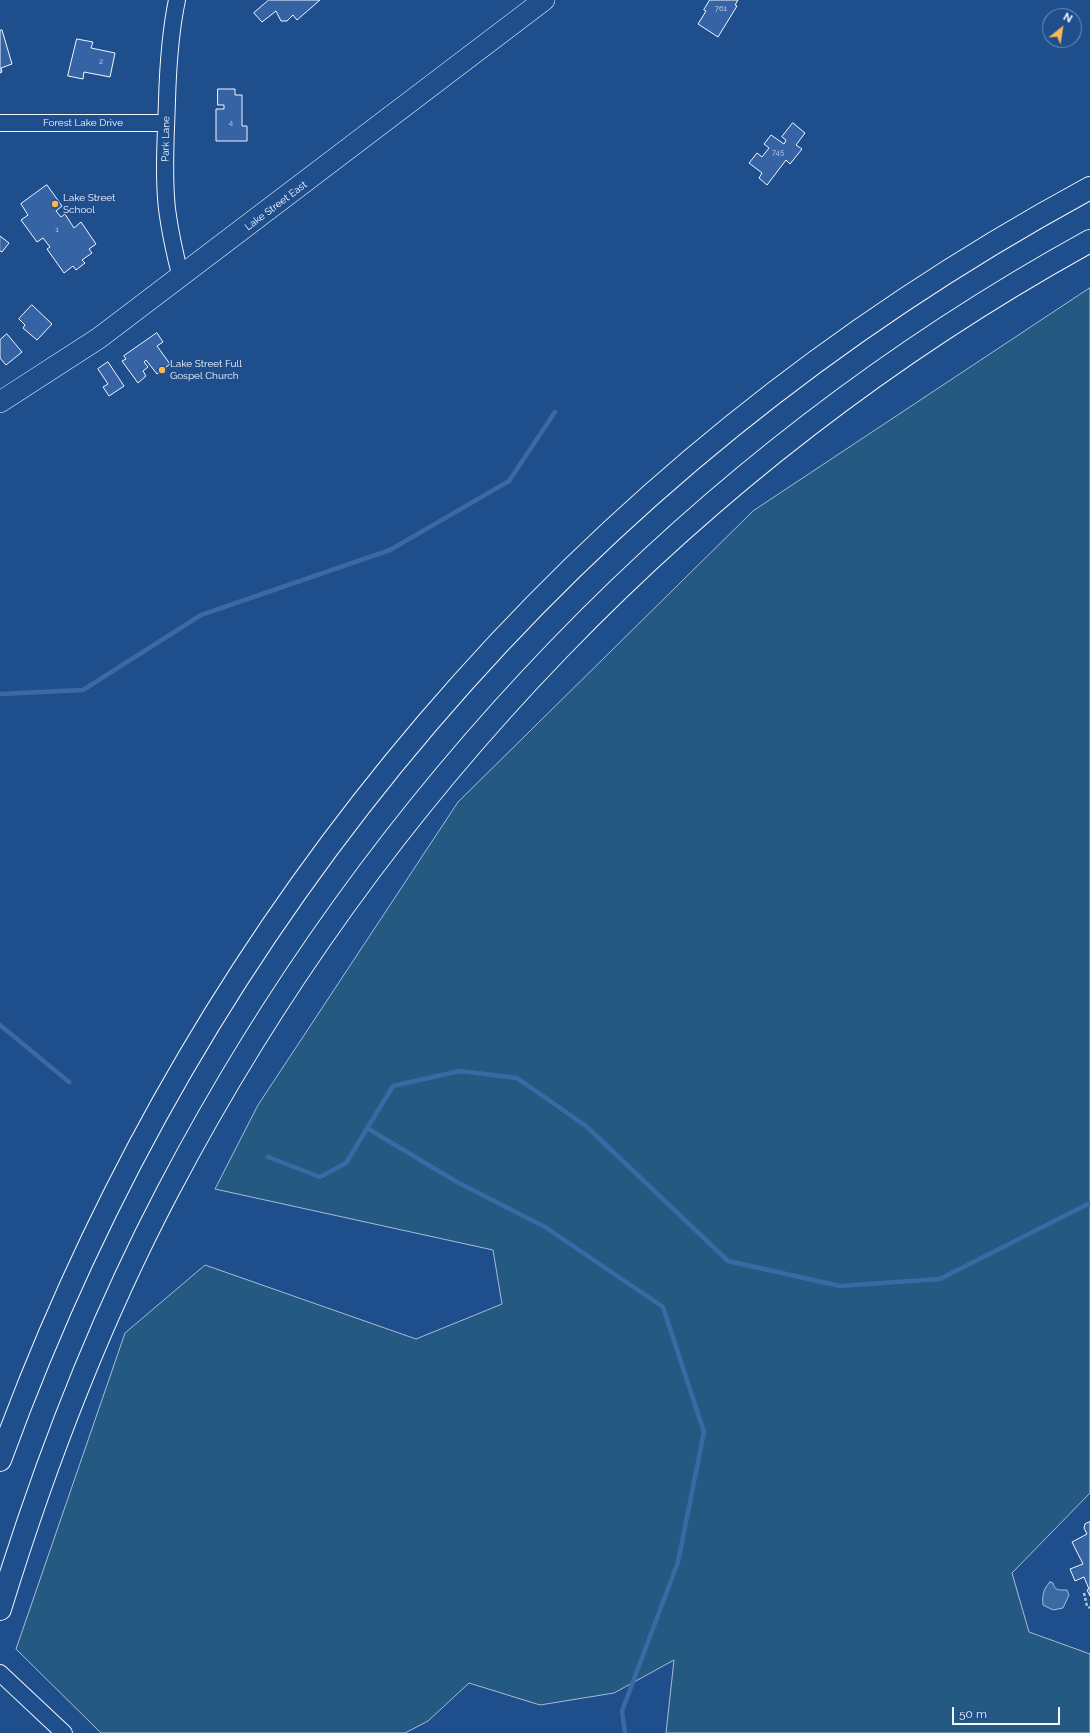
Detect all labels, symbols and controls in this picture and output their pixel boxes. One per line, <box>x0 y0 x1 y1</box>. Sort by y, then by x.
house number: 761 <box>715 4 727 14</box>
north arrow <box>1042 8 1082 48</box>
text: N <box>1061 10 1075 26</box>
house number: 2 <box>99 57 103 67</box>
street label: Park Lane <box>160 116 172 162</box>
street label: Forest Lake Drive <box>43 117 123 129</box>
house number: 4 <box>229 118 233 128</box>
house number: 745 <box>772 148 784 158</box>
street label: Lake Street East <box>243 179 309 233</box>
place label: Lake Street School <box>63 192 115 216</box>
marker: Lake Street School <box>50 199 60 209</box>
house number: 1 <box>55 225 59 235</box>
place label: Lake Street Full Gospel Church <box>170 358 242 382</box>
marker: Lake Street Full Gospel Church <box>157 365 167 375</box>
scale bar <box>954 1699 1062 1725</box>
text: 50 m <box>959 1707 987 1721</box>

